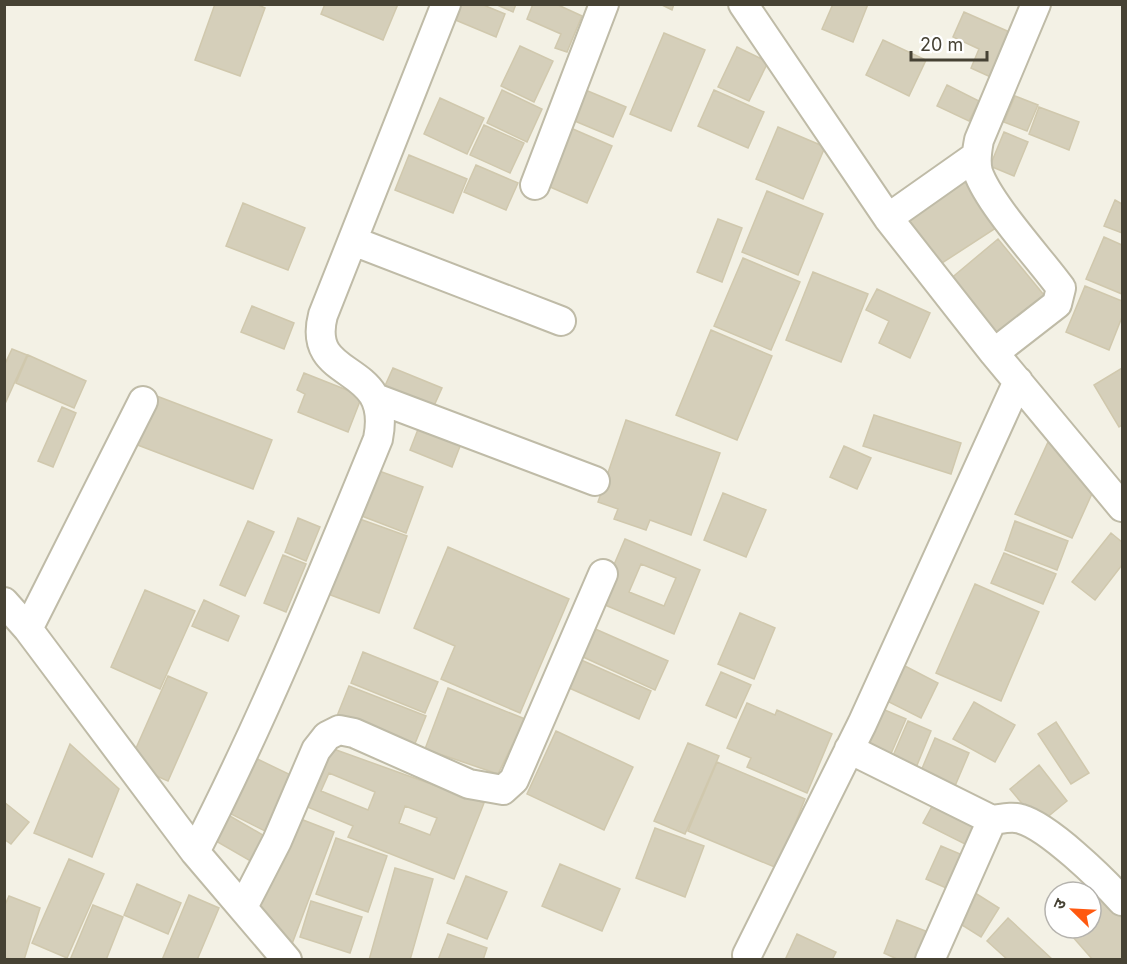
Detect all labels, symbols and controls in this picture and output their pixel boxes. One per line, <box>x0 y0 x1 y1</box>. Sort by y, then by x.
scale bar <box>911 24 988 62</box>
text: 20 m <box>920 34 963 55</box>
north arrow <box>1043 880 1103 940</box>
text: उ <box>1048 895 1071 912</box>

